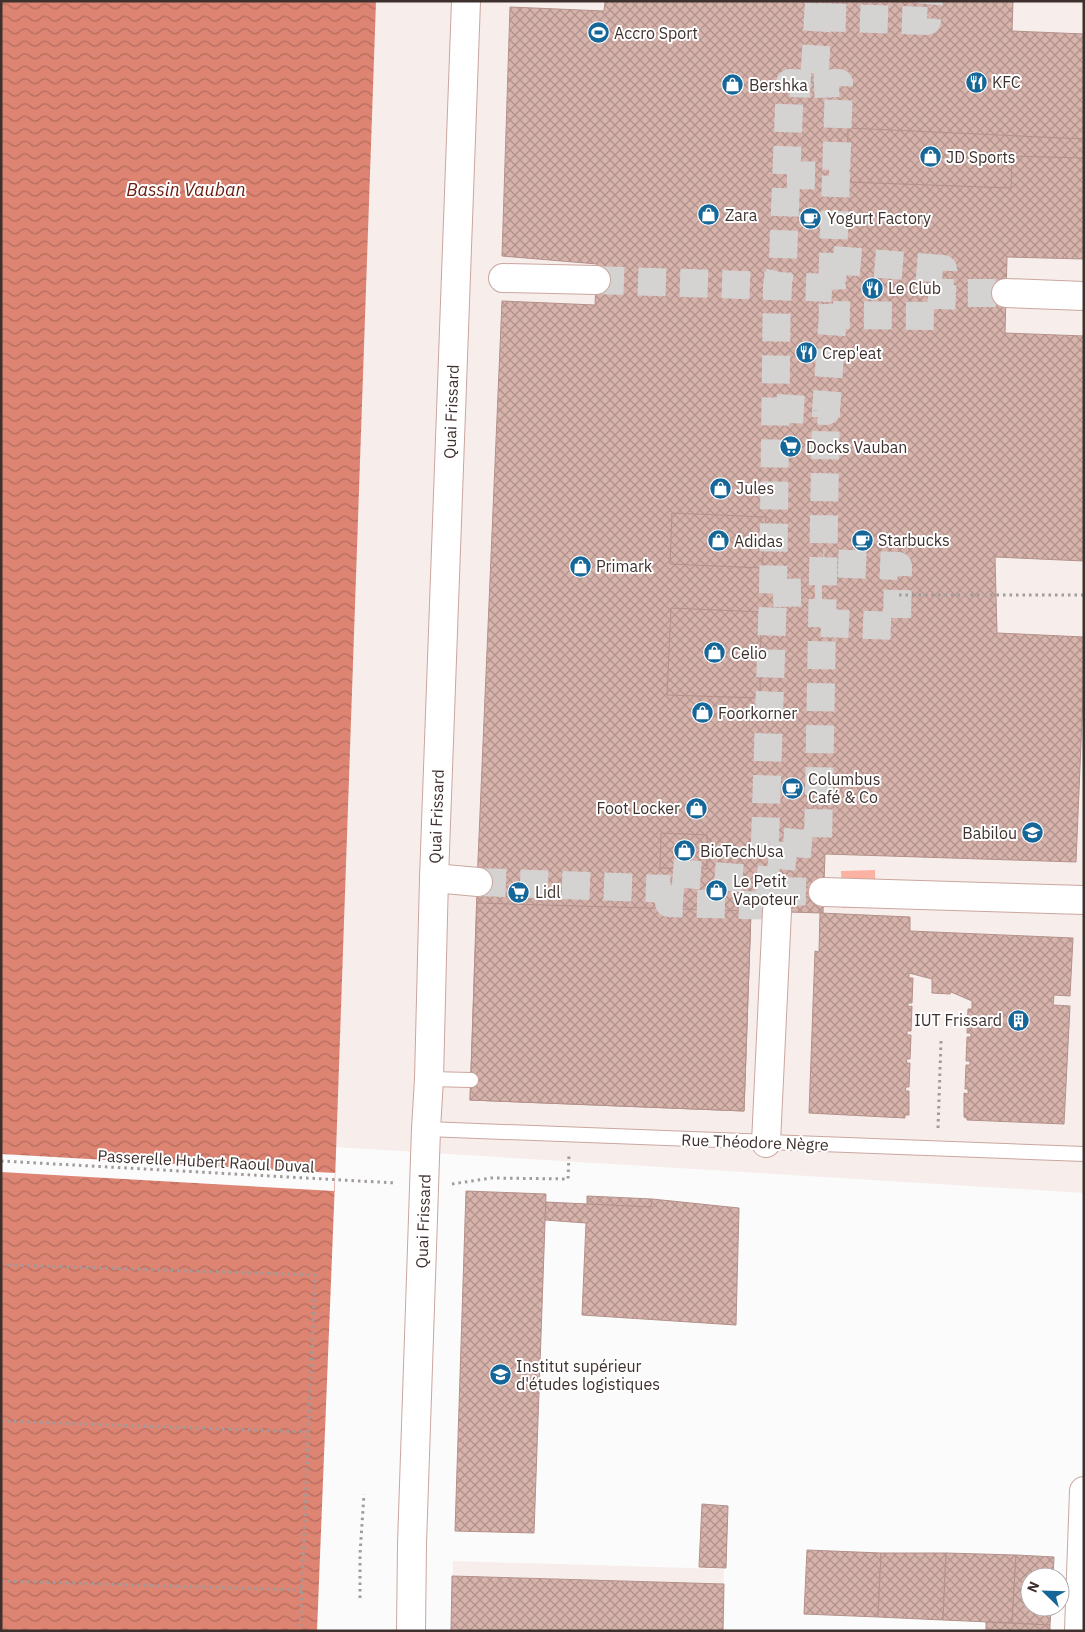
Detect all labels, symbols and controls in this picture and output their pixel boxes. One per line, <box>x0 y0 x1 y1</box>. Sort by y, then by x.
sports icon: Accro Sport <box>586 21 610 45</box>
place label: Accro Sport <box>614 23 698 43</box>
restaurant icon: KFC <box>964 70 988 94</box>
place label: KFC <box>992 72 1021 92</box>
shop icon: Bershka <box>721 73 745 97</box>
place label: Bershka <box>749 75 808 95</box>
shop icon: JD Sports <box>918 145 942 169</box>
place label: JD Sports <box>946 147 1016 167</box>
water label: Bassin Vauban <box>126 178 246 201</box>
shop icon: Zara <box>697 203 721 227</box>
place label: Zara <box>725 205 758 225</box>
cafe icon: Yogurt Factory <box>799 206 823 230</box>
place label: Yogurt Factory <box>827 208 931 228</box>
restaurant icon: Le Club <box>860 276 884 300</box>
place label: Le Club <box>888 278 941 298</box>
restaurant icon: Crep'eat <box>794 341 818 365</box>
place label: Crep'eat <box>822 343 882 363</box>
street label: Quai Frissard <box>439 364 463 459</box>
supermarket icon: Docks Vauban <box>778 435 802 459</box>
place label: Docks Vauban <box>806 437 907 457</box>
shop icon: Jules <box>708 476 732 500</box>
place label: Jules <box>736 478 774 498</box>
cafe icon: Starbucks <box>850 528 874 552</box>
shop icon: Adidas <box>706 529 730 553</box>
place label: Starbucks <box>878 530 950 550</box>
place label: Adidas <box>734 531 783 551</box>
shop icon: Primark <box>568 554 592 578</box>
place label: Primark <box>596 556 653 576</box>
shop icon: Celio <box>703 641 727 665</box>
place label: Celio <box>731 643 767 663</box>
shop icon: Foorkorner <box>690 701 714 725</box>
place label: Foorkorner <box>718 703 797 723</box>
street label: Quai Frissard <box>425 769 448 864</box>
place label: Columbus Café & Co <box>808 769 880 807</box>
cafe icon: Columbus Café & Co <box>780 776 804 800</box>
shop icon: Foot Locker <box>684 796 708 820</box>
place label: Foot Locker <box>596 798 680 818</box>
school or university icon: Babilou <box>1021 821 1045 845</box>
place label: Babilou <box>962 823 1017 843</box>
shop icon: BioTechUsa <box>672 839 696 863</box>
place label: BioTechUsa <box>700 841 784 861</box>
place label: Le Petit Vapoteur <box>733 871 798 909</box>
shop icon: Le Petit Vapoteur <box>705 878 729 902</box>
supermarket icon: Lidl <box>507 880 531 904</box>
place label: Lidl <box>535 882 561 902</box>
building icon: IUT Frissard <box>1006 1008 1030 1032</box>
place label: IUT Frissard <box>914 1010 1002 1030</box>
street label: Rue Théodore Nègre <box>681 1129 829 1155</box>
street label: Passerelle Hubert Raoul Duval <box>97 1145 315 1177</box>
street label: Quai Frissard <box>411 1174 434 1269</box>
place label: Institut supérieur d'études logistiques <box>516 1356 660 1394</box>
school or university icon: Institut supérieur d'études logistiques <box>488 1363 512 1387</box>
north arrow <box>1020 1567 1070 1617</box>
text: N <box>1023 1579 1043 1595</box>

